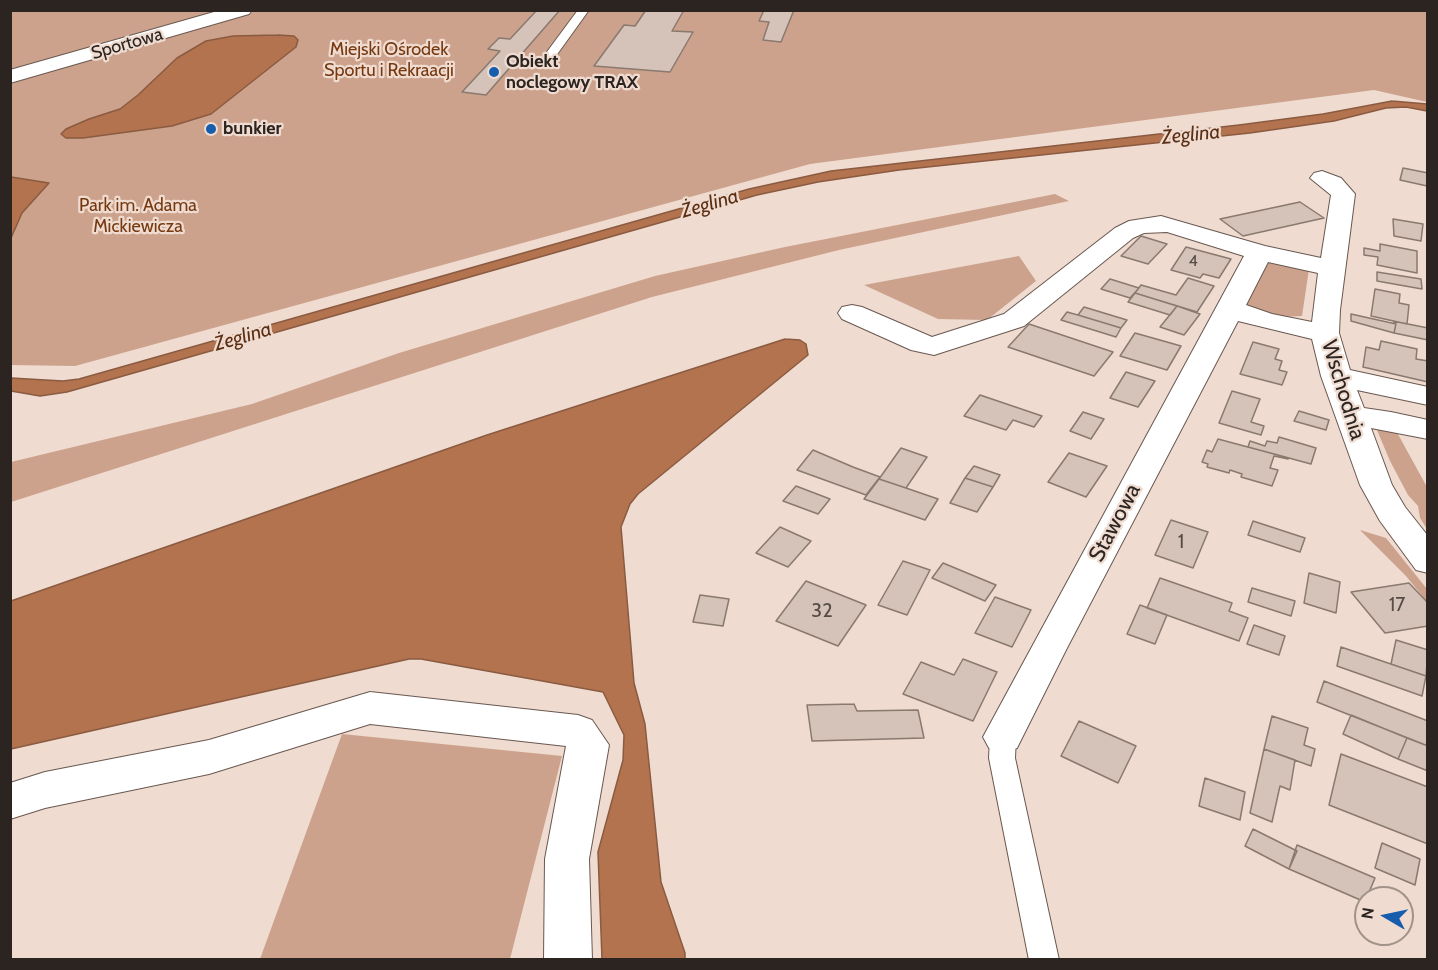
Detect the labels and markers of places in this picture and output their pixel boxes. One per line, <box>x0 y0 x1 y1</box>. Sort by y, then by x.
place label: Obiekt noclegowy TRAX <box>506 51 638 94</box>
marker: Obiekt noclegowy TRAX <box>487 65 501 79</box>
place label: bunkier <box>223 118 281 140</box>
marker: bunkier <box>204 122 218 136</box>

